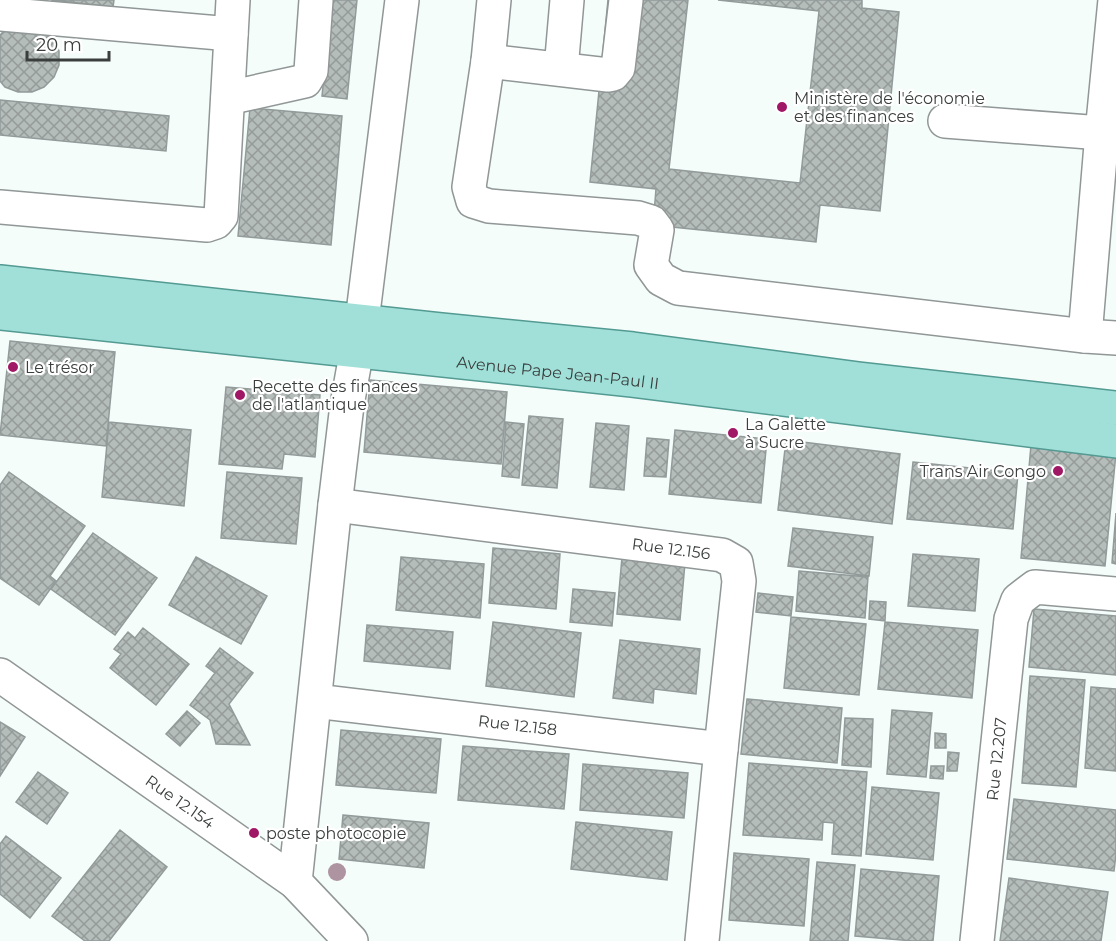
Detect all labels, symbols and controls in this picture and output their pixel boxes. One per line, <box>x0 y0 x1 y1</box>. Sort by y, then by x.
scale bar <box>27 24 110 62</box>
text: 20 m <box>36 34 82 56</box>
place label: Ministère de l'économie et des finances <box>794 89 985 126</box>
marker: Ministère de l'économie et des finances <box>775 100 789 114</box>
street label: Avenue Pape Jean-Paul II <box>456 352 660 393</box>
place label: Le trésor <box>25 358 95 377</box>
marker: Le trésor <box>6 360 20 374</box>
place label: Recette des finances de l'atlantique <box>252 377 418 414</box>
marker: Recette des finances de l'atlantique <box>233 388 247 402</box>
place label: La Galette à Sucre <box>745 415 826 452</box>
marker: La Galette à Sucre <box>726 426 740 440</box>
place label: Trans Air Congo <box>920 462 1046 481</box>
marker: Trans Air Congo <box>1051 464 1065 478</box>
street label: Rue 12.156 <box>631 534 712 563</box>
street label: Rue 12.158 <box>477 711 558 739</box>
street label: Rue 12.207 <box>982 716 1010 802</box>
street label: Rue 12.154 <box>142 771 219 832</box>
place label: poste photocopie <box>266 824 406 843</box>
marker: poste photocopie <box>247 826 261 840</box>

